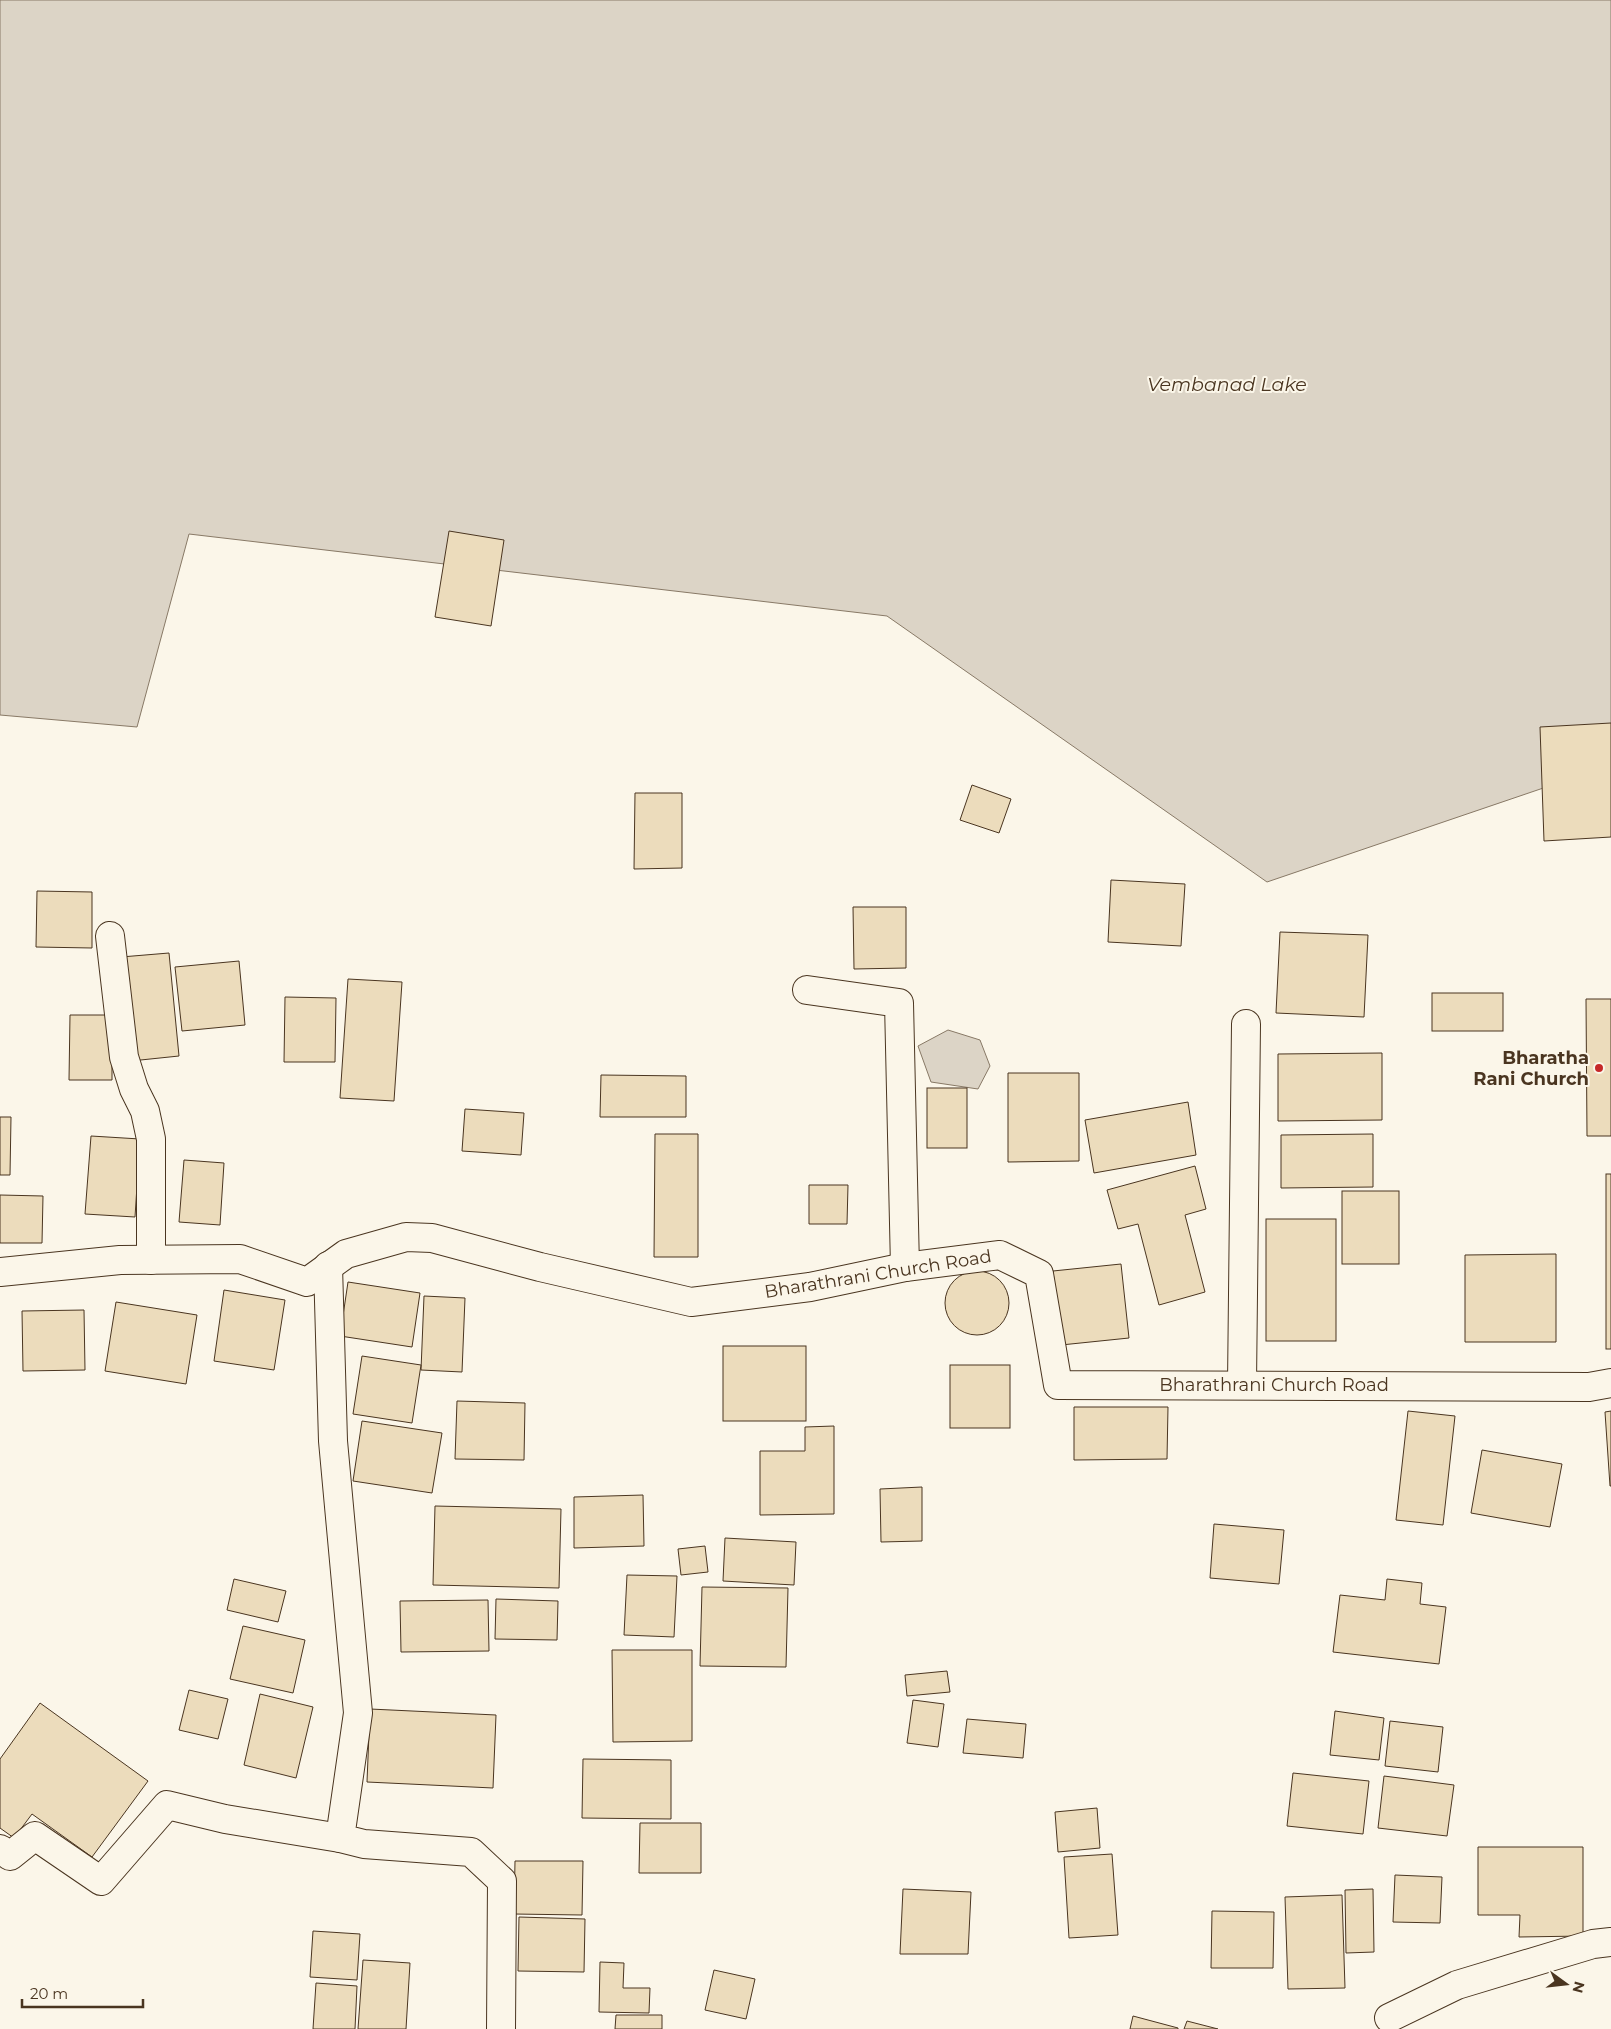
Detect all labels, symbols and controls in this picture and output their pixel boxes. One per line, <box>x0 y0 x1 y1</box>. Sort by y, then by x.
water label: Vembanad Lake <box>1147 373 1307 396</box>
place label: Bharatha Rani Church <box>1473 1047 1589 1090</box>
marker: Bharatha Rani Church <box>1593 1062 1605 1074</box>
street label: Bharathrani Church Road <box>763 1245 993 1303</box>
street label: Bharathrani Church Road <box>1159 1374 1389 1396</box>
north arrow <box>1541 1959 1591 2009</box>
scale bar <box>22 1976 144 2008</box>
text: N <box>1568 1980 1589 1995</box>
text: 20 m <box>30 1984 68 2003</box>

